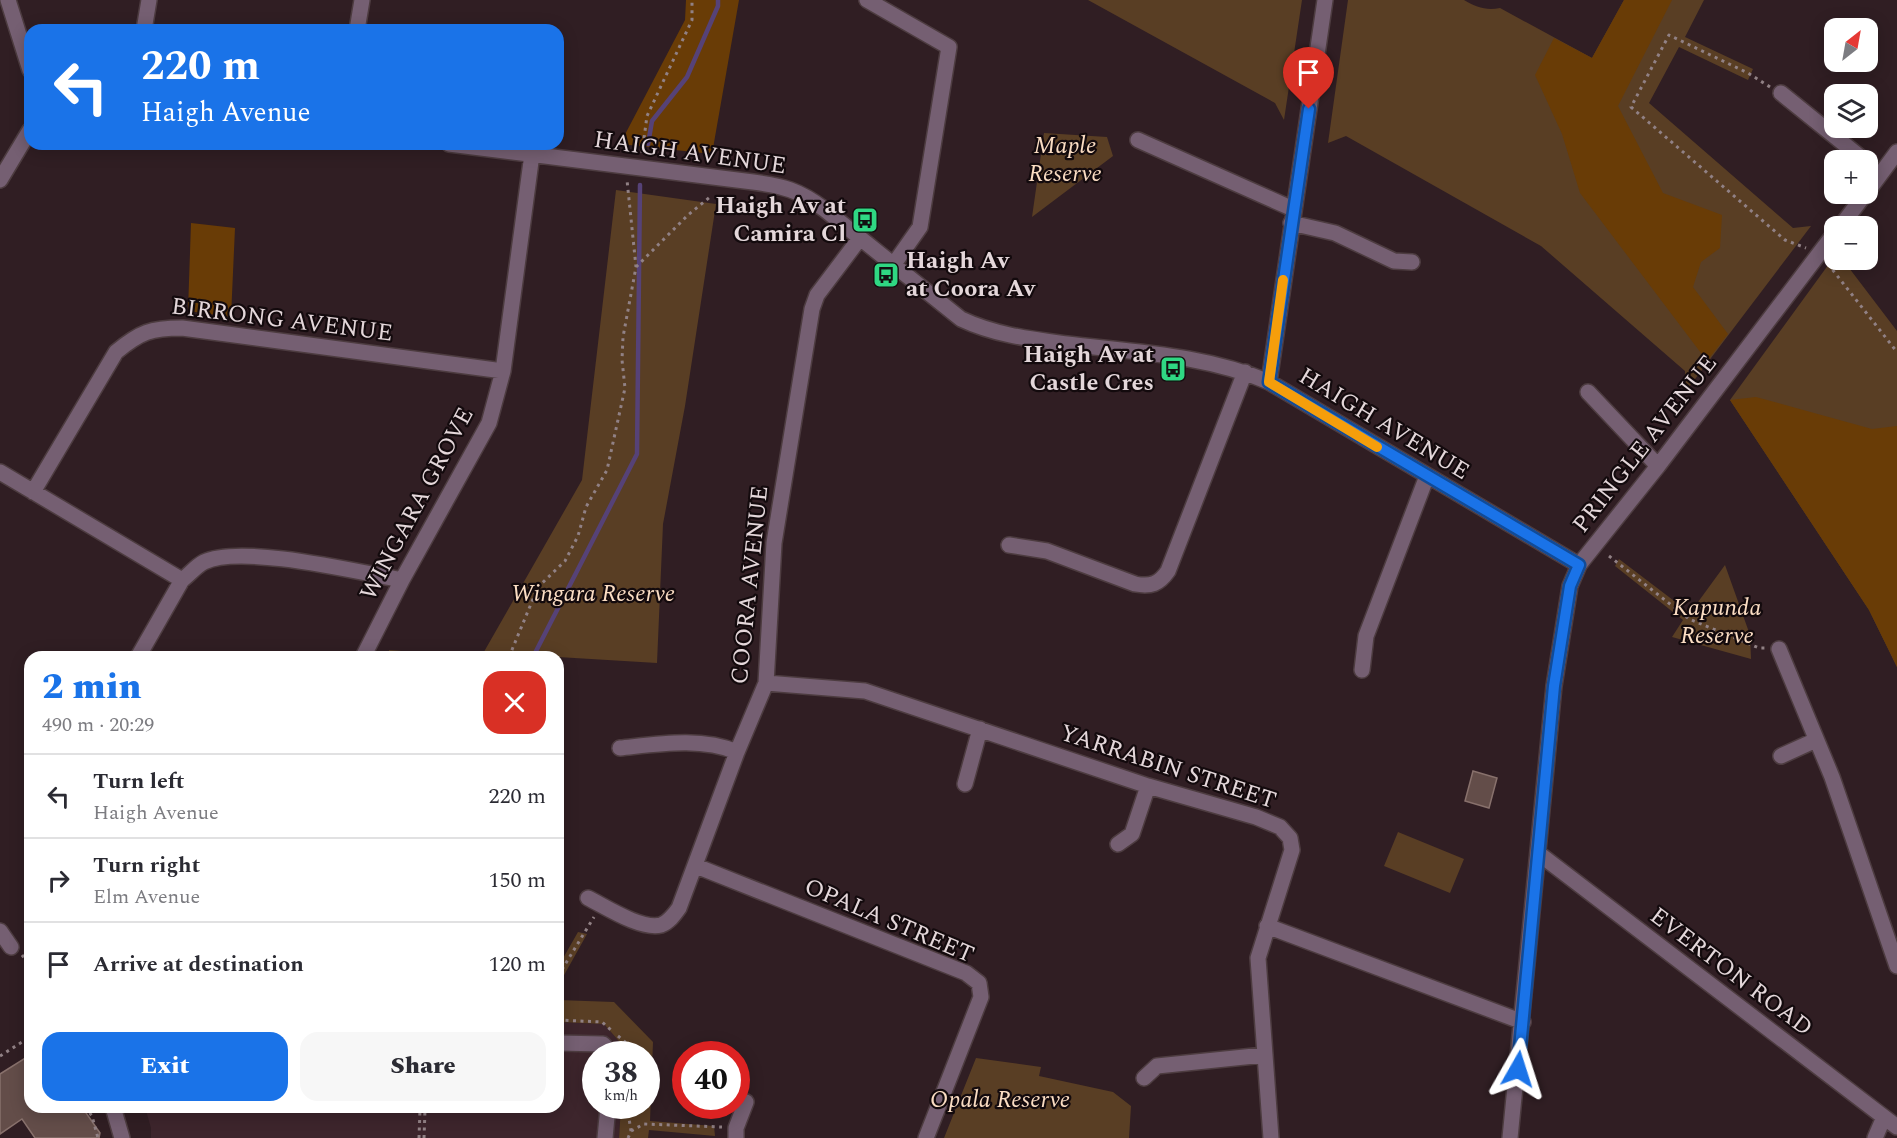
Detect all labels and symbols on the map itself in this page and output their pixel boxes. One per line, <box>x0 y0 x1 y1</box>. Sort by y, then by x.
north arrow <box>1824 18 1878 72</box>
pin <box>1283 47 1334 109</box>
street label: HAIGH AVENUE <box>591 122 789 184</box>
park label: Maple Reserve <box>1028 128 1102 192</box>
place label: Haigh Av at Camira Cl <box>715 188 846 252</box>
bus stop icon: Haigh Av at Camira Cl <box>850 205 880 235</box>
place label: Haigh Av at Coora Av <box>906 243 1037 307</box>
bus stop icon: Haigh Av at Coora Av <box>871 260 901 290</box>
street label: BIRRONG AVENUE <box>169 289 395 351</box>
place label: Haigh Av at Castle Cres <box>1023 337 1154 401</box>
street label: PRINGLE AVENUE <box>1564 347 1726 541</box>
bus stop icon: Haigh Av at Castle Cres <box>1158 354 1188 384</box>
street label: HAIGH AVENUE <box>1292 359 1476 489</box>
street label: WINGARA GROVE <box>351 401 483 607</box>
street label: COORA AVENUE <box>722 484 778 686</box>
park label: Wingara Reserve <box>511 576 675 612</box>
park label: Kapunda Reserve <box>1673 590 1761 654</box>
street label: YARRABIN STREET <box>1055 715 1281 819</box>
street label: OPALA STREET <box>798 869 980 973</box>
street label: EVERTON ROAD <box>1642 899 1820 1045</box>
position arrow <box>1486 1037 1550 1101</box>
speed limit sign: 40 <box>672 1041 750 1119</box>
park label: Opala Reserve <box>930 1082 1070 1118</box>

